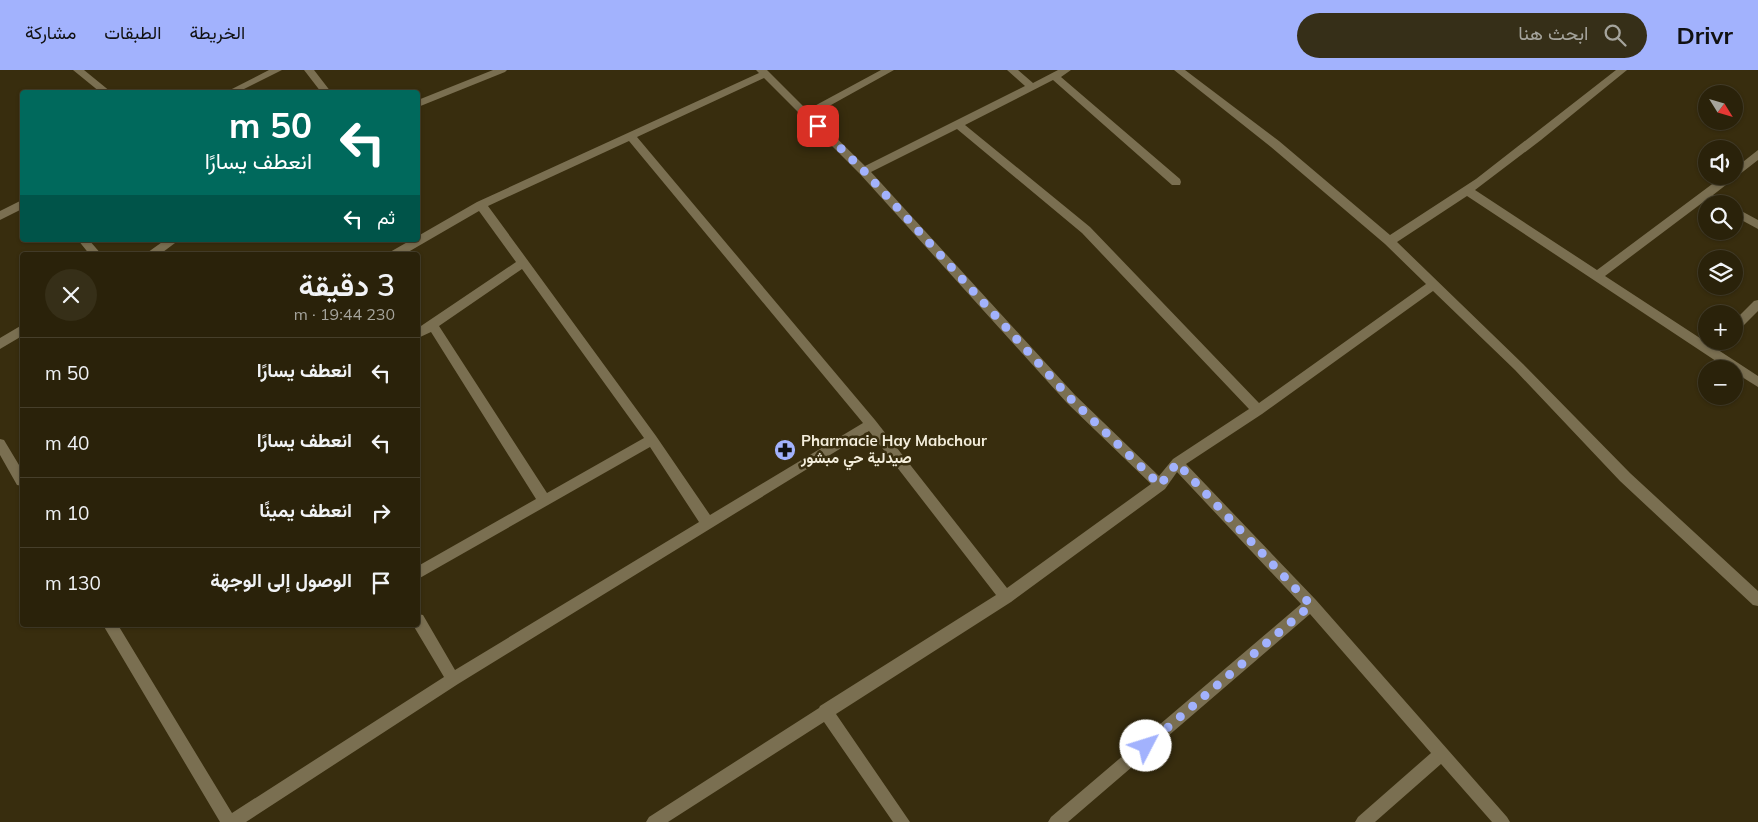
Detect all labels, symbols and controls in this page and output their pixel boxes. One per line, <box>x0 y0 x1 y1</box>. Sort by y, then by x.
search box <box>1297 13 1647 58</box>
text: Drivr <box>1677 20 1733 50</box>
text: مشاركة <box>25 21 76 44</box>
text: الطبقات <box>104 21 161 44</box>
text: الخريطة <box>189 21 245 44</box>
text: ابحث هنا <box>1518 21 1589 45</box>
icon: search <box>1601 21 1629 49</box>
north arrow <box>1698 85 1742 130</box>
map controls <box>1698 85 1743 405</box>
text: 50 m <box>229 103 312 147</box>
pin <box>797 105 839 147</box>
icon: left <box>330 110 395 175</box>
icon: arrive <box>804 112 832 140</box>
button: sound <box>1698 140 1743 185</box>
text: انعطف يسارًا <box>205 147 312 175</box>
button: search <box>1698 195 1743 240</box>
icon: left <box>339 205 367 233</box>
text: ثم <box>377 205 395 229</box>
button: layers <box>1698 250 1743 295</box>
text: 3 دقيقة <box>299 266 395 304</box>
button: close <box>45 269 97 321</box>
text: 230 m · 19:44 <box>294 304 395 324</box>
button: + <box>1698 305 1743 350</box>
text: انعطف يسارًا <box>257 358 352 382</box>
icon: left <box>367 359 395 387</box>
button: − <box>1698 360 1743 405</box>
text: 50 m <box>45 361 89 385</box>
text: انعطف يسارًا <box>257 428 352 452</box>
icon: left <box>367 429 395 457</box>
text: 40 m <box>45 431 89 455</box>
place label: Pharmacie Hay Mabchour صيدلية حي مبشور <box>800 431 987 471</box>
pharmacy icon: Pharmacie Hay Mabchour صيدلية حي مبشور <box>773 438 797 462</box>
text: انعطف يمينًا <box>259 498 352 522</box>
icon: right <box>367 499 395 527</box>
text: 10 m <box>45 501 89 525</box>
text: الوصول إلى الوجهة <box>210 568 352 592</box>
icon: arrive <box>367 569 395 597</box>
text: 130 m <box>45 571 101 595</box>
position arrow <box>1119 719 1171 771</box>

